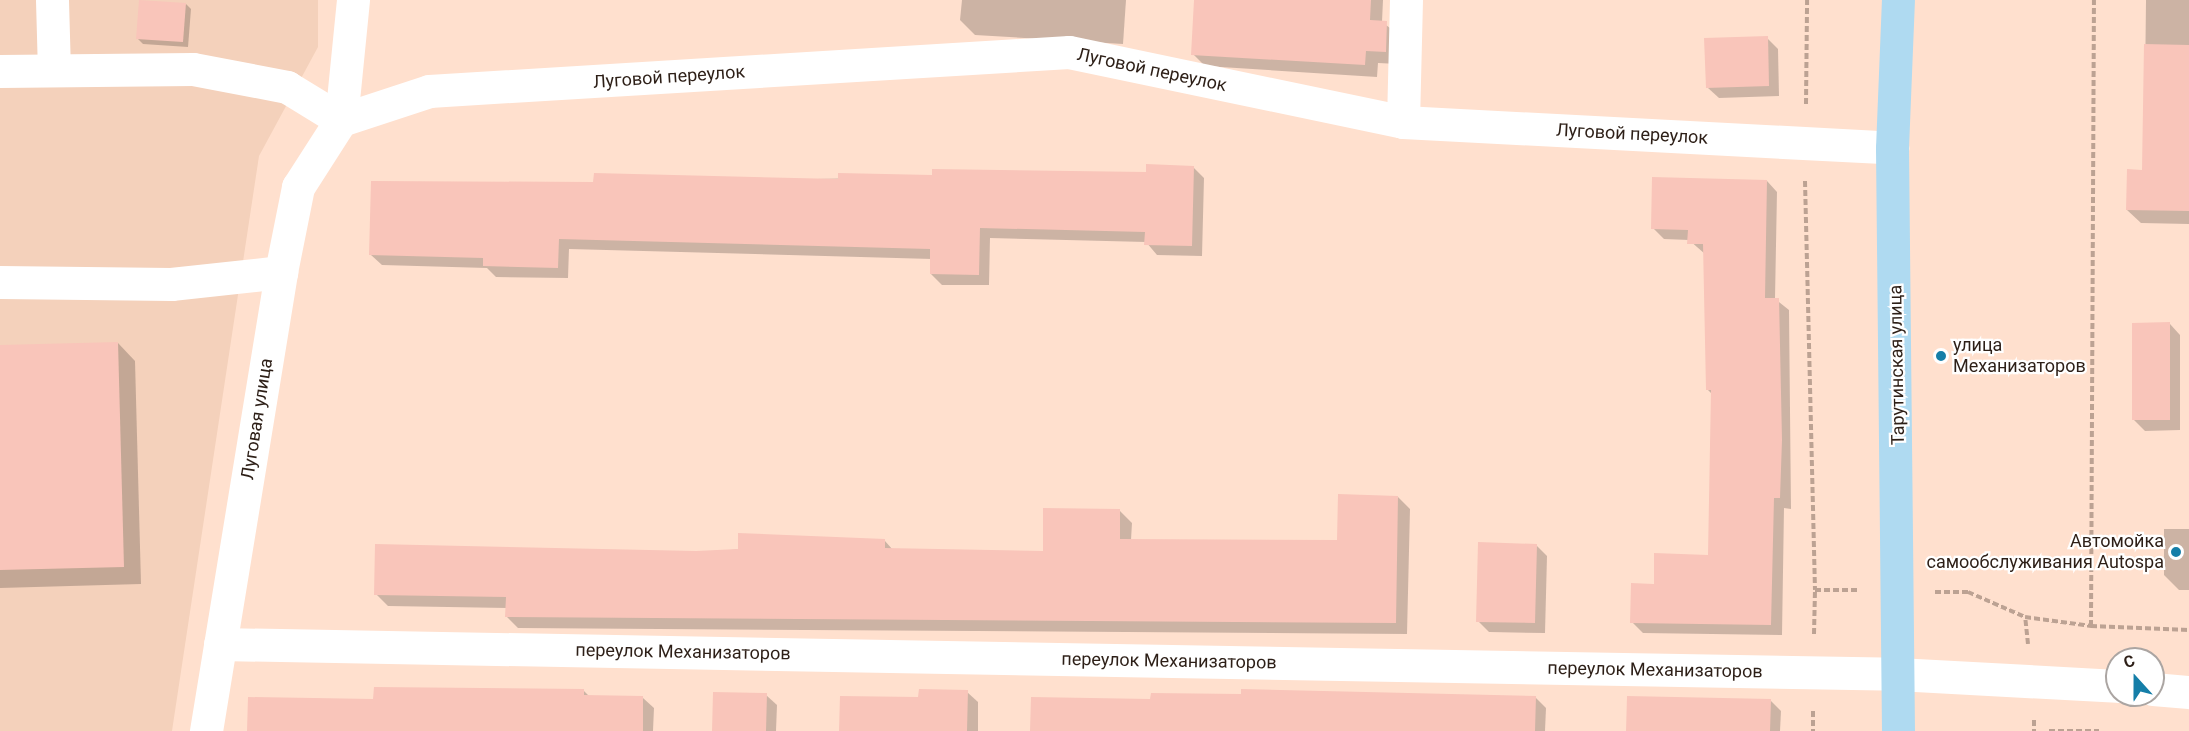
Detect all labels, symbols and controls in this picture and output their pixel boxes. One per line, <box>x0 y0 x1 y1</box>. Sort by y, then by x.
street label: Луговой переулок <box>1075 44 1229 96</box>
street label: Луговой переулок <box>592 61 746 93</box>
street label: Луговой переулок <box>1555 119 1709 149</box>
street label: Тарутинская улица <box>1885 285 1909 445</box>
place label: улица Механизаторов <box>1953 335 2086 378</box>
marker: улица Механизаторов <box>1934 349 1948 363</box>
street label: Луговая улица <box>237 357 277 481</box>
place label: Автомойка самообслуживания Autospa <box>1926 531 2164 574</box>
marker: Автомойка самообслуживания Autospa <box>2169 545 2183 559</box>
street label: переулок Механизаторов <box>575 639 791 665</box>
north arrow <box>2105 647 2165 707</box>
street label: переулок Механизаторов <box>1061 648 1277 674</box>
text: С <box>2121 651 2137 672</box>
street label: переулок Механизаторов <box>1547 657 1763 683</box>

